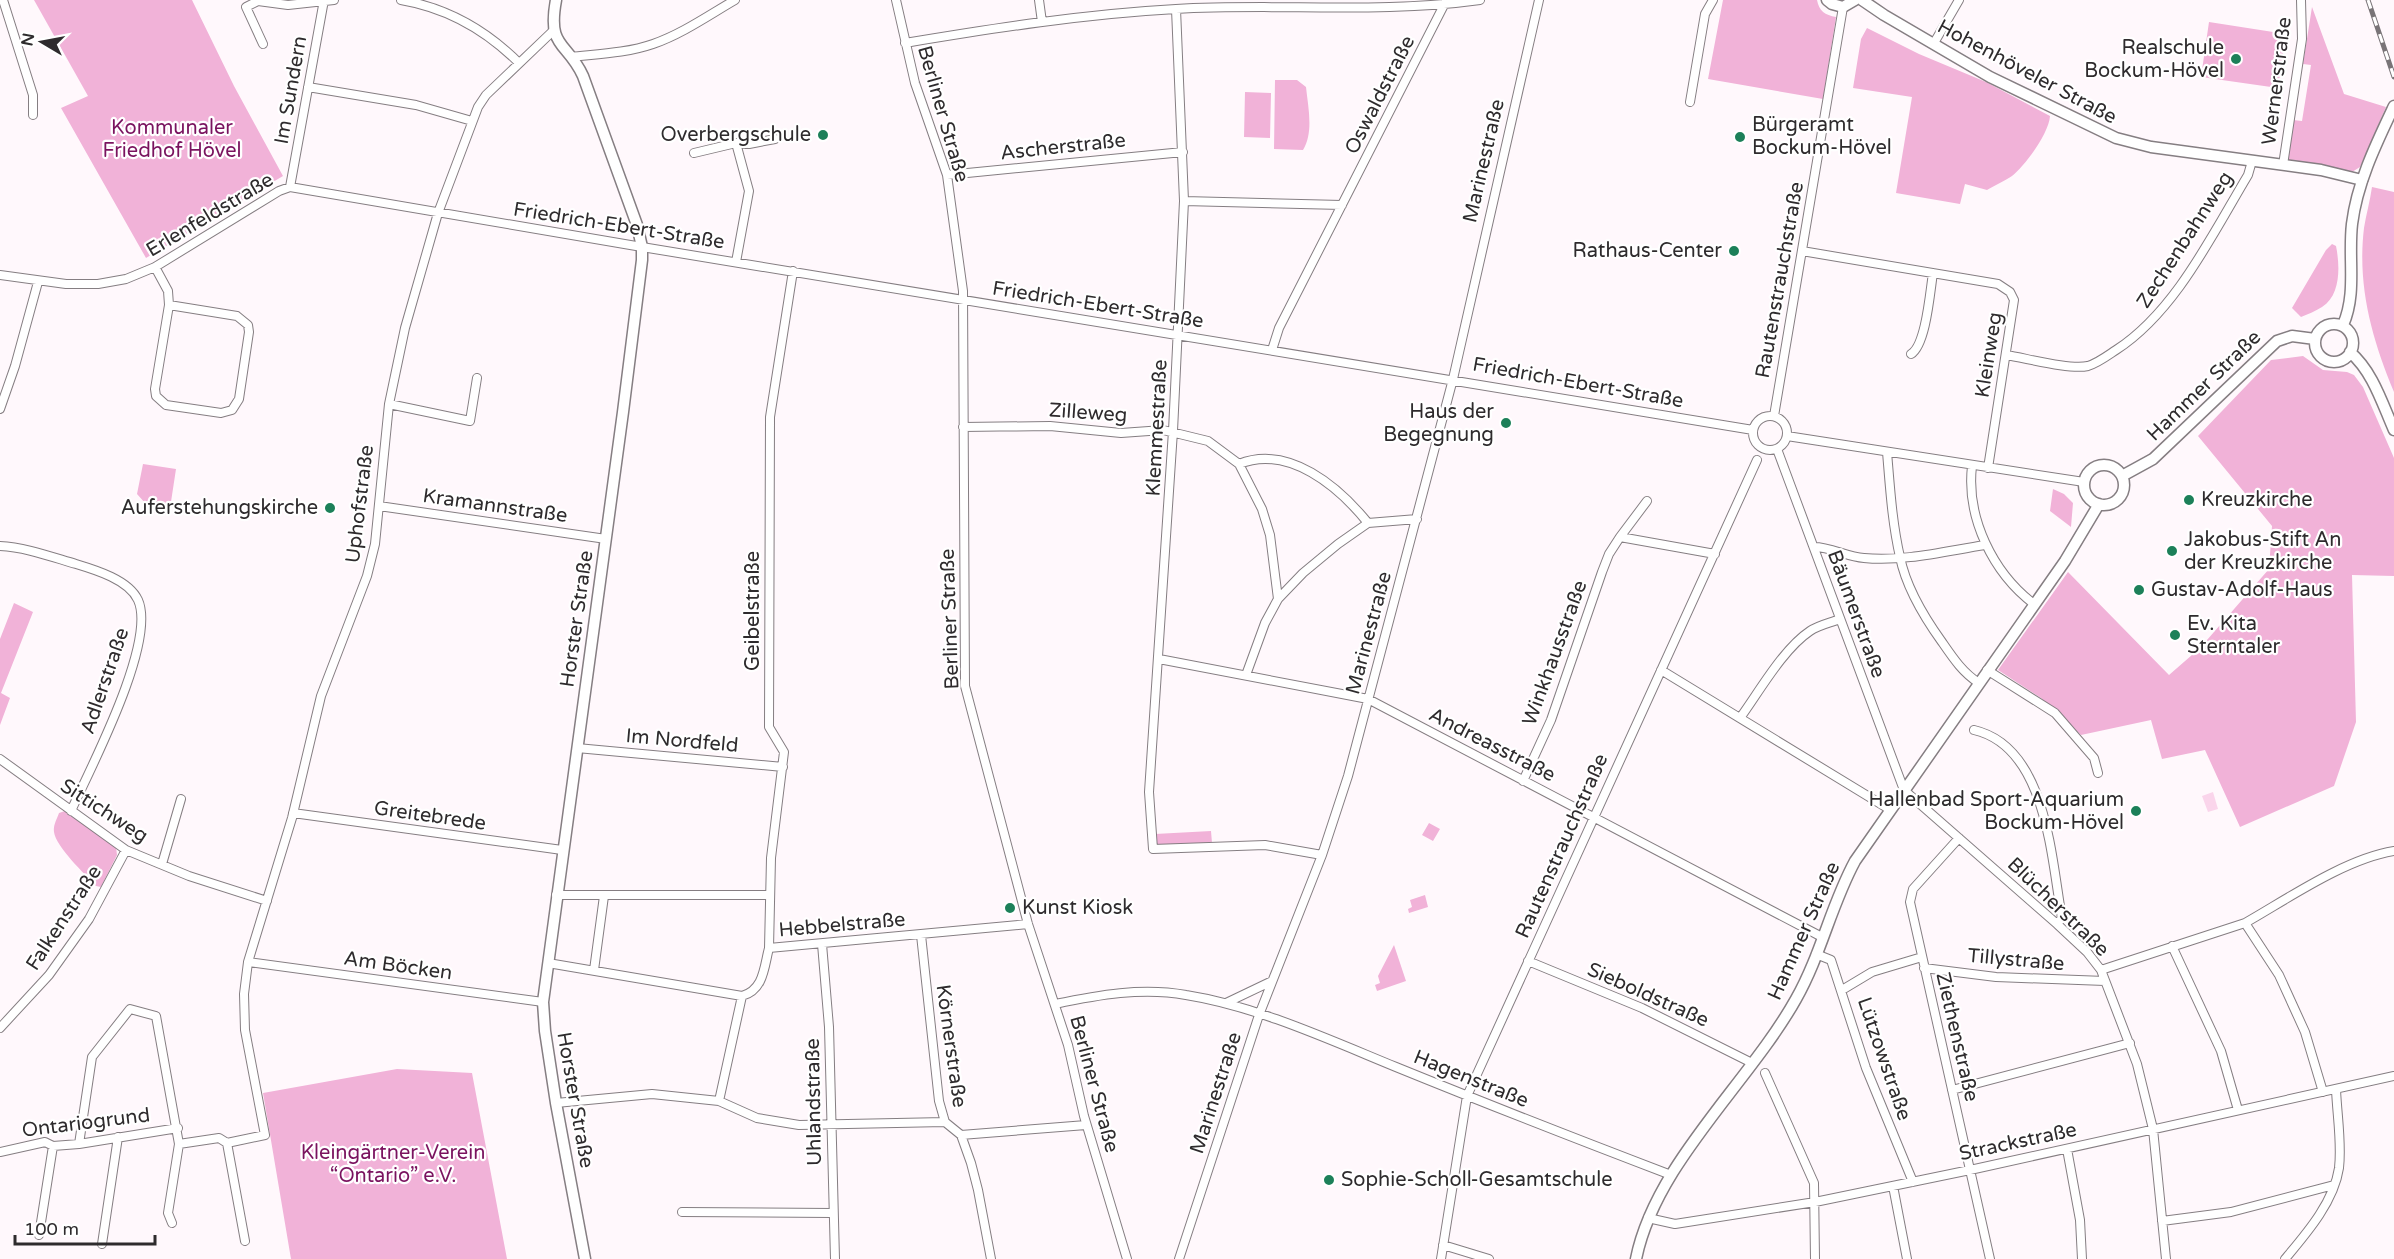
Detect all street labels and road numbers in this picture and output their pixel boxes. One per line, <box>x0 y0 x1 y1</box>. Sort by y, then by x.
street label: Hohenhöveler Straße <box>1933 15 2121 129</box>
street label: Wernerstraße <box>2257 16 2297 146</box>
street label: Oswaldstraße <box>1340 32 1420 158</box>
street label: Im Sundern <box>270 34 312 146</box>
street label: Berliner Straße <box>912 43 974 185</box>
street label: Marinestraße <box>1458 97 1510 225</box>
street label: Ascherstraße <box>999 128 1127 166</box>
street label: Zechenbahnweg <box>2132 167 2238 313</box>
street label: Erlenfeldstraße <box>142 168 278 262</box>
street label: Rautenstrauchstraße <box>1751 180 1809 380</box>
street label: Friedrich-Ebert-Straße <box>512 197 726 255</box>
street label: Friedrich-Ebert-Straße <box>991 276 1205 334</box>
street label: Kleinweg <box>1970 310 2008 400</box>
street label: Hammer Straße <box>2142 326 2266 446</box>
street label: Friedrich-Ebert-Straße <box>1471 353 1685 413</box>
street label: Klemmestraße <box>1141 359 1173 497</box>
street label: Zilleweg <box>1048 398 1128 428</box>
street label: Uphofstraße <box>341 444 379 564</box>
street label: Kramannstraße <box>421 484 569 528</box>
street label: Bäumerstraße <box>1822 547 1890 681</box>
street label: Berliner Straße <box>936 548 964 690</box>
street label: Horster Straße <box>556 549 598 689</box>
street label: Geibelstraße <box>741 551 765 671</box>
street label: Marinestraße <box>1341 569 1397 697</box>
street label: Winkhausstraße <box>1518 577 1592 729</box>
street label: Adlerstraße <box>76 625 134 737</box>
street label: Andreasstraße <box>1425 703 1559 787</box>
street label: Im Nordfeld <box>625 724 739 758</box>
street label: Rautenstrauchstraße <box>1511 750 1613 942</box>
street label: Sittichweg <box>56 774 152 848</box>
street label: Greitebrede <box>372 796 488 836</box>
street label: Blücherstraße <box>2002 852 2114 962</box>
street label: Hammer Straße <box>1763 858 1845 1004</box>
street label: Falkenstraße <box>21 861 107 975</box>
street label: Hebbelstraße <box>778 908 906 942</box>
street label: Tillystraße <box>1967 944 2065 976</box>
street label: Am Böcken <box>342 947 454 985</box>
street label: Sieboldstraße <box>1584 958 1712 1032</box>
street label: Ziethenstraße <box>1930 970 1984 1104</box>
street label: Körnerstraße <box>930 983 972 1109</box>
street label: Lützowstraße <box>1852 994 1916 1124</box>
street label: Berliner Straße <box>1064 1013 1124 1155</box>
street label: Marinestraße <box>1185 1029 1247 1157</box>
street label: Horster Straße <box>551 1030 599 1170</box>
street label: Uhlandstraße <box>801 1038 827 1166</box>
street label: Hagenstraße <box>1410 1045 1532 1113</box>
street label: Ontariogrund <box>21 1103 151 1143</box>
street label: Strackstraße <box>1957 1118 2079 1166</box>

